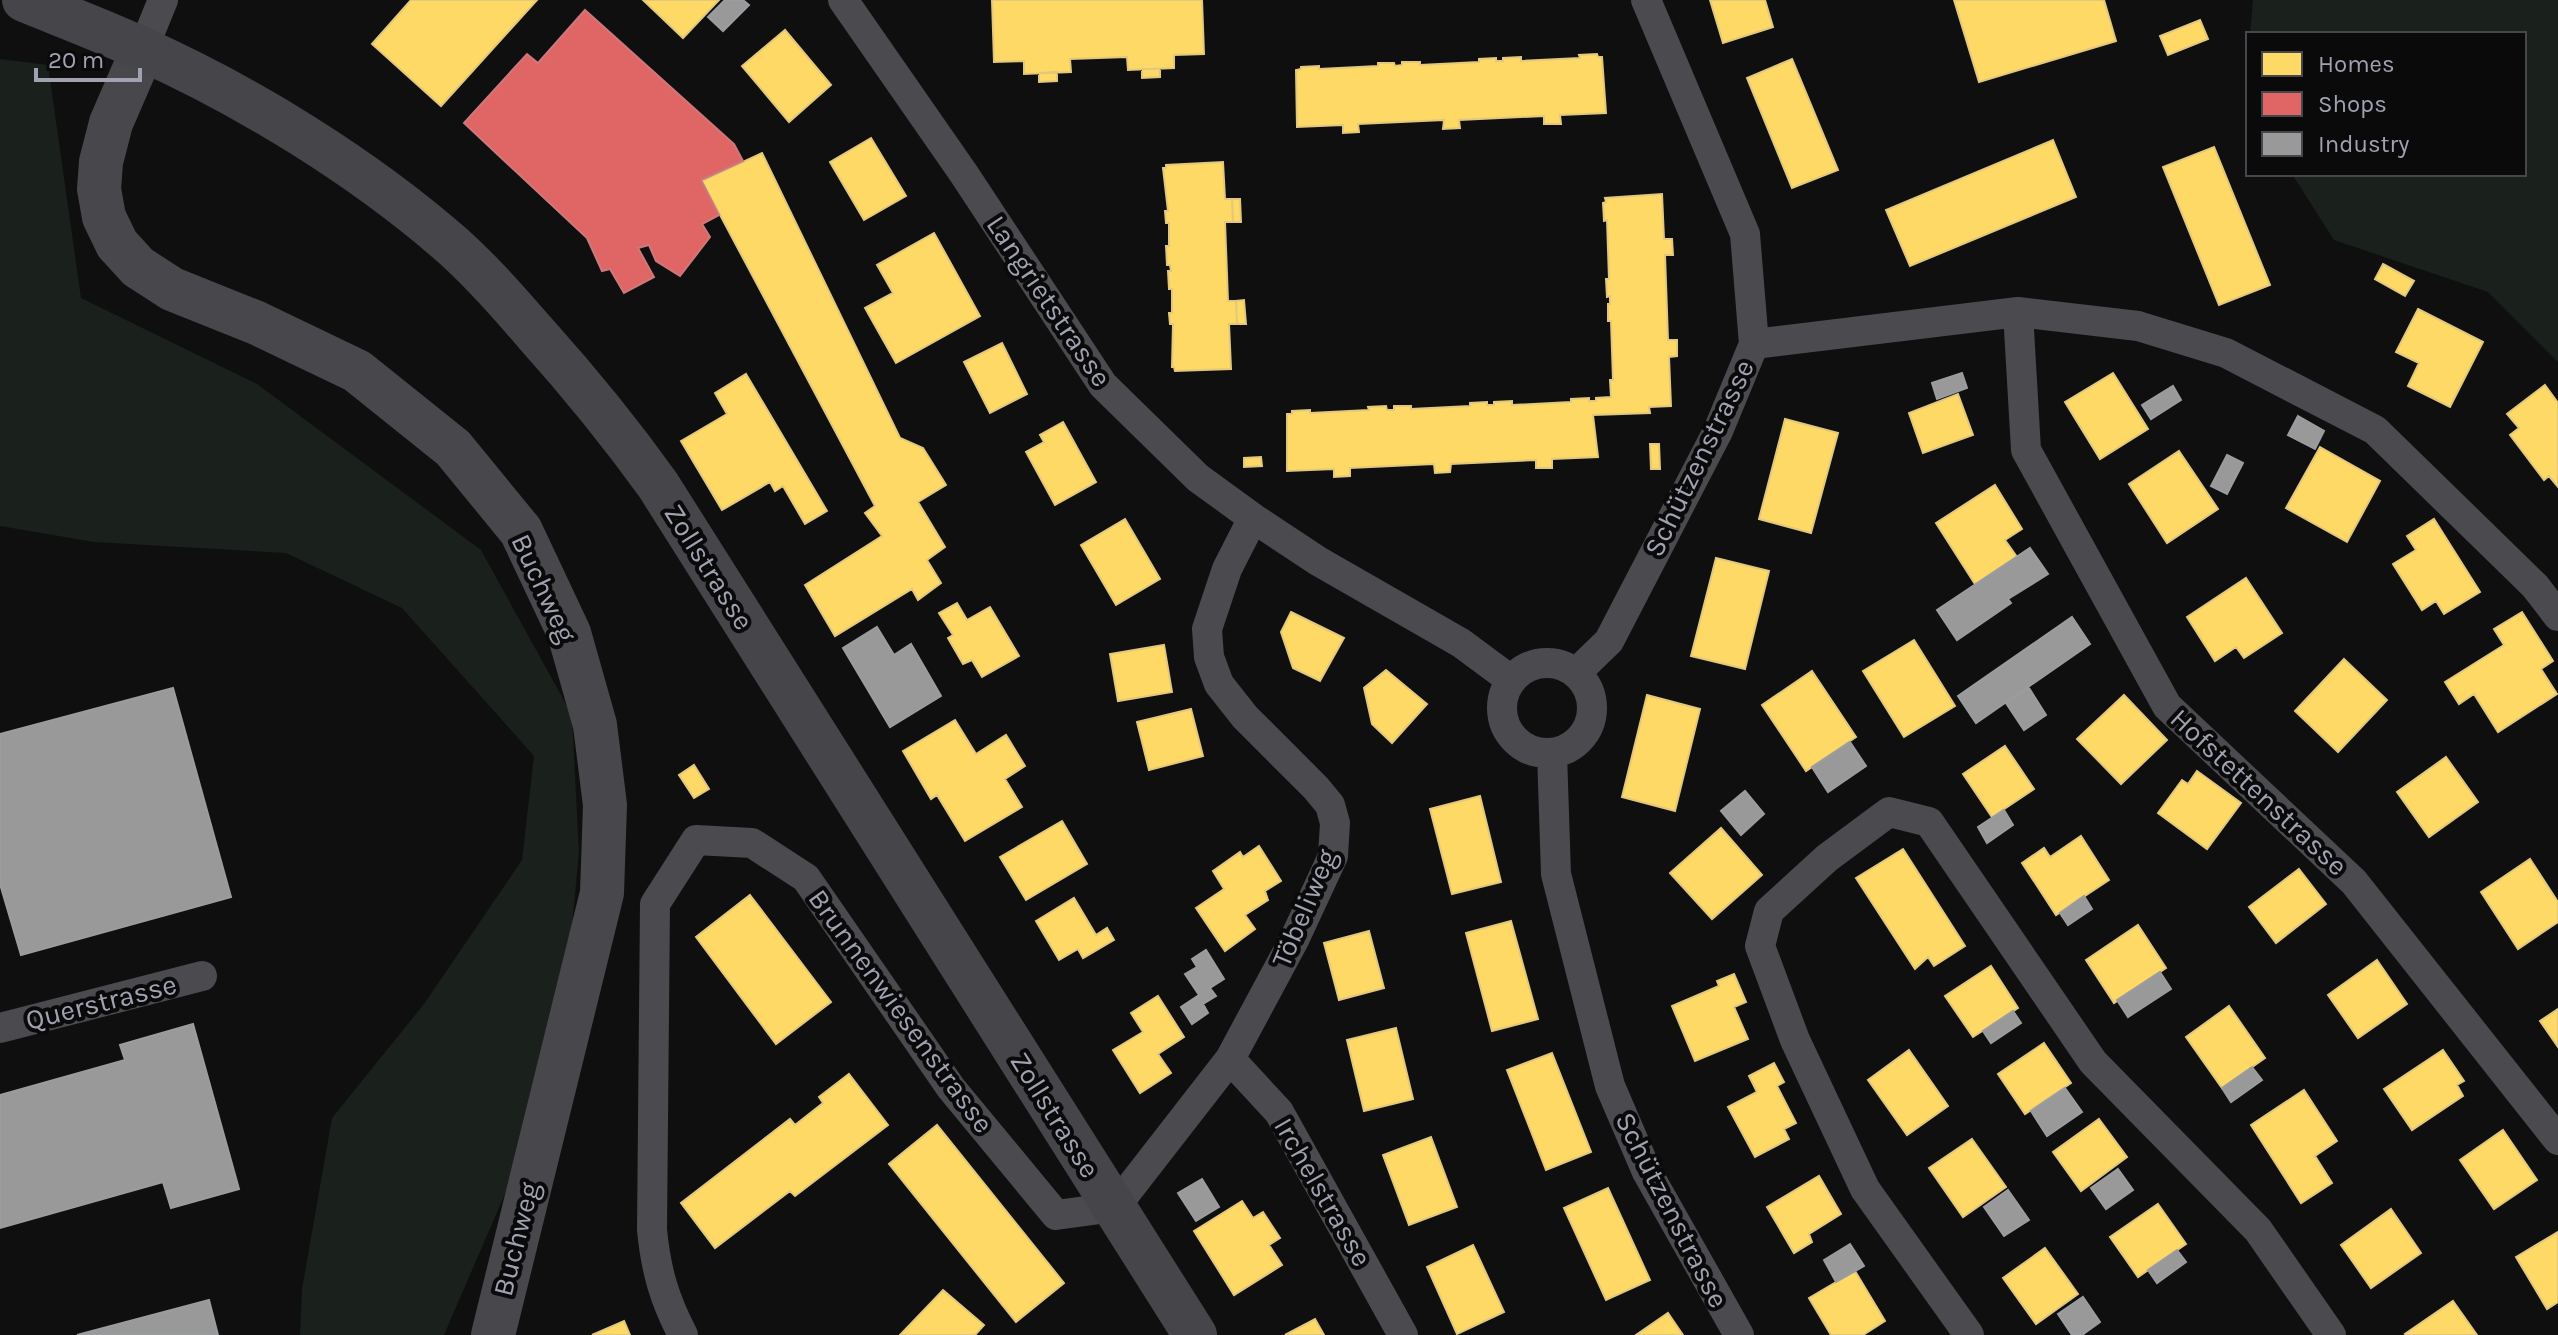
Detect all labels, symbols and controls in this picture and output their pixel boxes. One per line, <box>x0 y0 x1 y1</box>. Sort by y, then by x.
scale bar <box>36 32 140 82</box>
legend <box>2246 32 2526 176</box>
text: 20 m <box>48 46 104 74</box>
text: Homes <box>2318 50 2395 78</box>
text: Shops <box>2318 90 2387 118</box>
text: Industry <box>2318 130 2409 158</box>
street label: Langrietstrasse <box>980 209 1118 393</box>
street label: Schützenstrasse <box>1637 354 1761 562</box>
street label: Zollstrasse <box>657 498 761 636</box>
street label: Buchweg <box>504 528 584 648</box>
street label: Hofstettenstrasse <box>2164 702 2354 882</box>
street label: Töbeliweg <box>1264 844 1344 972</box>
street label: Brunnenwiesenstrasse <box>801 883 1001 1139</box>
street label: Querstrasse <box>22 967 180 1037</box>
street label: Zollstrasse <box>1003 1046 1107 1184</box>
street label: Schützenstrasse <box>1609 1107 1735 1313</box>
street label: Irchelstrasse <box>1267 1112 1379 1272</box>
street label: Buchweg <box>486 1178 546 1299</box>

